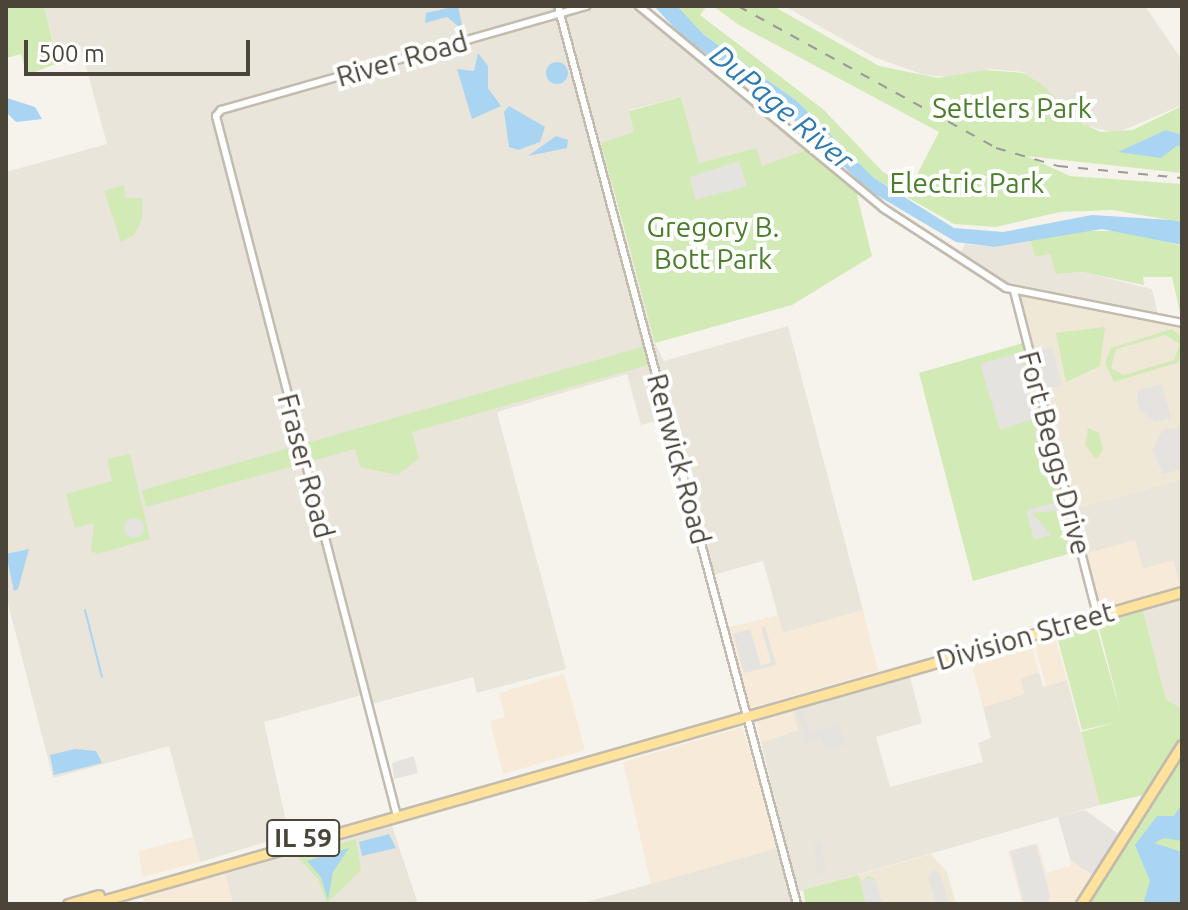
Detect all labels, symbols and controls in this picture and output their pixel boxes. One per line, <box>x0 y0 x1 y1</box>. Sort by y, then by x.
scale bar <box>28 24 254 74</box>
street label: River Road <box>333 24 471 94</box>
water label: DuPage River <box>703 37 861 177</box>
text: 500 m <box>38 40 105 67</box>
park label: Settlers Park <box>932 91 1092 125</box>
park label: Electric Park <box>889 166 1045 200</box>
park label: Gregory B. Bott Park <box>647 210 779 276</box>
street label: Fort Beggs Drive <box>1012 348 1098 558</box>
street label: Renwick Road <box>640 370 718 548</box>
street label: Fraser Road <box>271 390 341 542</box>
street label: Division Street <box>932 595 1118 677</box>
road number: IL 59 <box>265 816 341 860</box>

